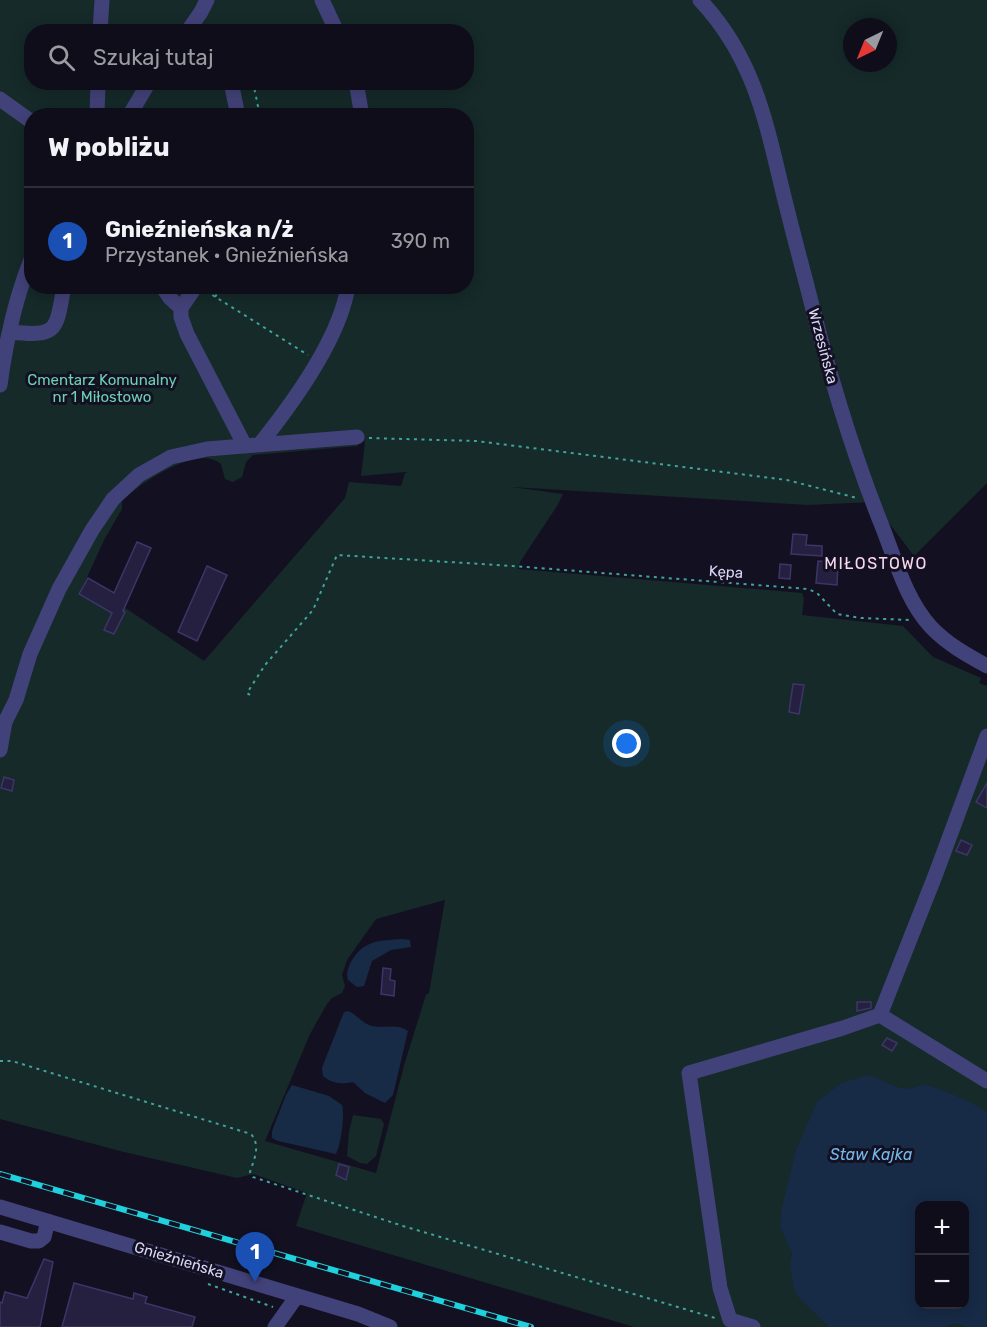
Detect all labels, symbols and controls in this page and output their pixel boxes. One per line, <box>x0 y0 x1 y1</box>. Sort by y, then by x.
north arrow <box>843 18 897 72</box>
search box <box>24 24 474 90</box>
icon: search <box>45 41 78 74</box>
text: Szukaj tutaj <box>93 44 214 71</box>
text: W pobliżu <box>48 132 170 163</box>
text: Gnieźnieńska n/ż <box>105 216 294 243</box>
text: 1 <box>63 229 72 253</box>
text: 390 m <box>391 229 450 253</box>
text: Przystanek · Gnieźnieńska <box>105 243 349 267</box>
street label: Wrzesińska <box>804 306 842 386</box>
park label: Cmentarz Komunalny nr 1 Miłostowo <box>27 371 177 406</box>
district label: MIŁOSTOWO <box>824 554 928 573</box>
street label: Kępa <box>708 562 744 582</box>
your location <box>612 729 641 758</box>
water label: Staw Kajka <box>830 1145 912 1164</box>
map controls <box>915 1201 969 1309</box>
button: + <box>915 1201 969 1255</box>
pin: 1 <box>236 1232 274 1282</box>
street label: Gnieźnieńska <box>132 1238 226 1282</box>
button: − <box>915 1255 969 1309</box>

